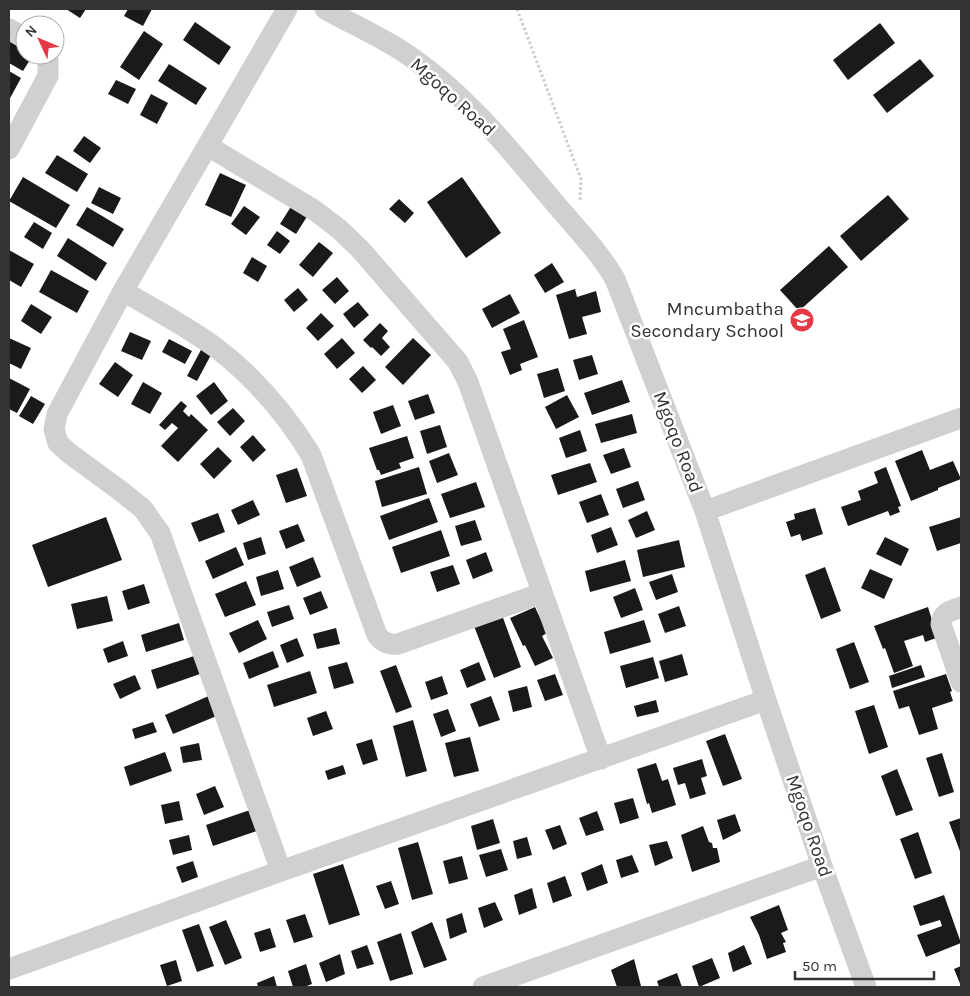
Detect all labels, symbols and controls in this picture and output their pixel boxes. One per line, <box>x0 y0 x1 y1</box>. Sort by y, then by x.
north arrow <box>15 15 65 65</box>
text: N <box>21 22 41 41</box>
street label: Mgoqo Road <box>406 53 500 141</box>
place label: Mncumbatha Secondary School <box>630 298 784 342</box>
school or university icon: Mncumbatha Secondary School <box>789 307 815 333</box>
street label: Mgoqo Road <box>649 388 707 496</box>
street label: Mgoqo Road <box>781 772 837 880</box>
scale bar <box>795 948 934 980</box>
text: 50 m <box>802 957 837 975</box>

